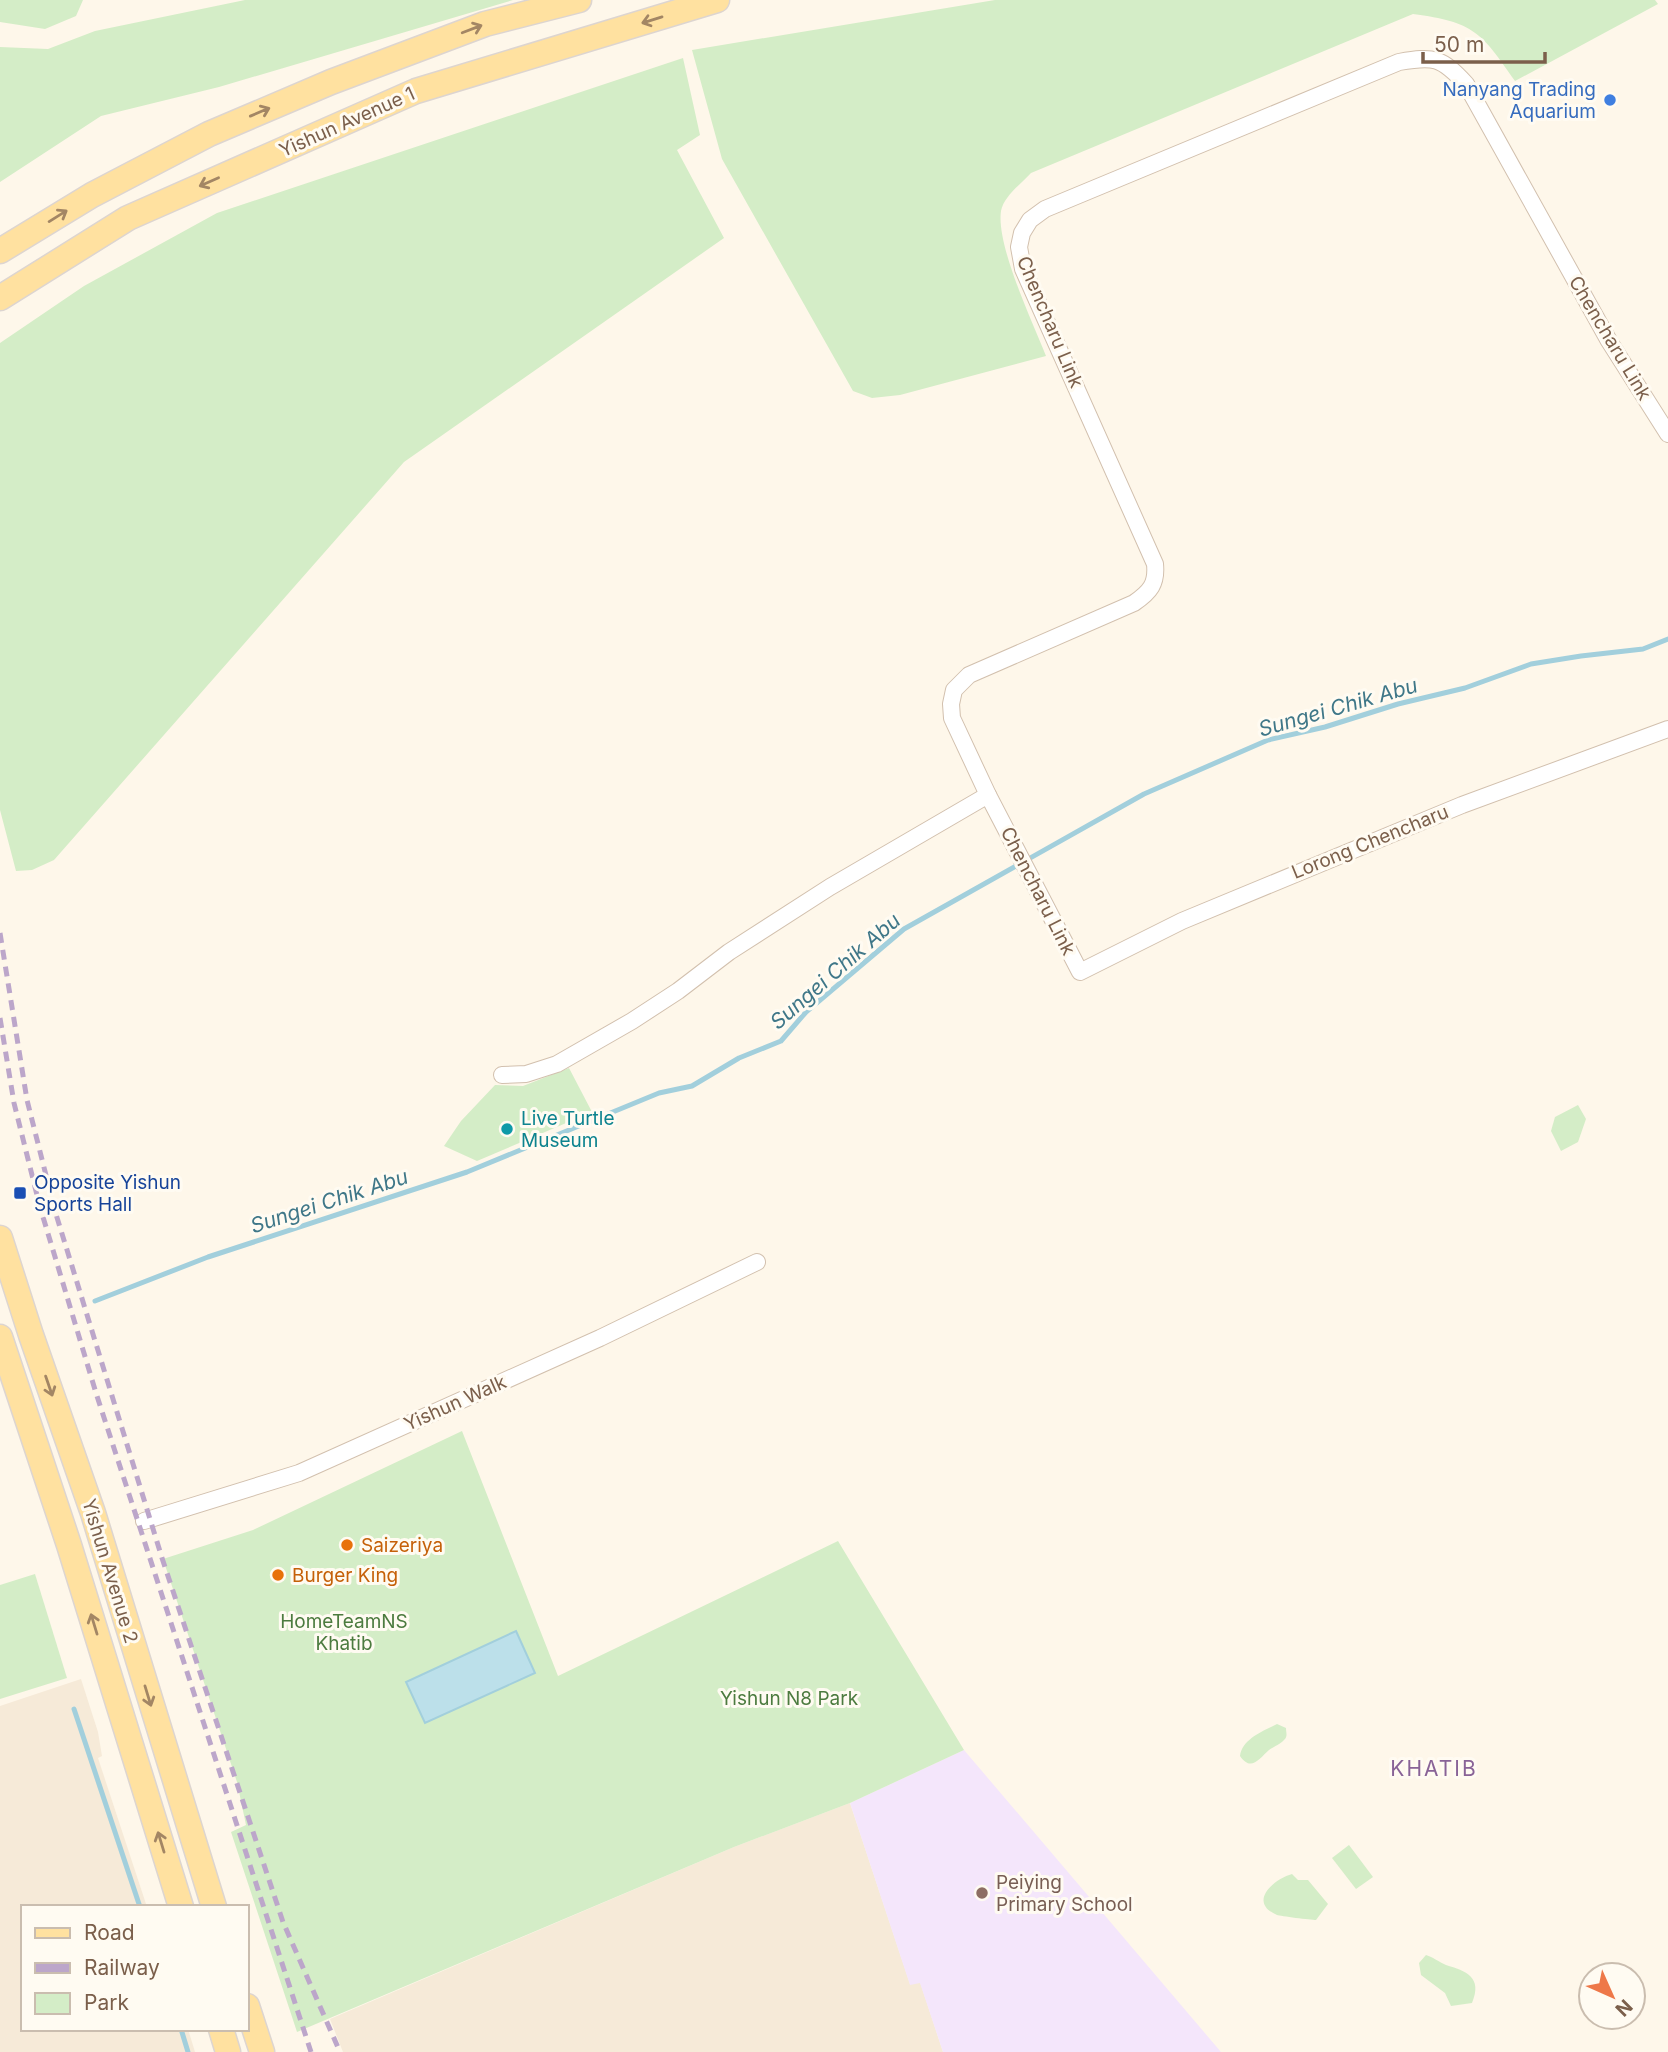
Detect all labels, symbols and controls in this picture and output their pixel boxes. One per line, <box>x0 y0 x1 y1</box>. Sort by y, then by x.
one-way arrow <box>641 14 663 27</box>
one-way arrow <box>461 21 482 34</box>
scale bar <box>1423 21 1546 65</box>
text: 50 m <box>1434 32 1484 57</box>
place label: Nanyang Trading Aquarium <box>1442 78 1596 123</box>
street label: Yishun Avenue 1 <box>276 82 418 162</box>
marker: Nanyang Trading Aquarium <box>1602 92 1618 108</box>
one-way arrow <box>249 105 271 118</box>
one-way arrow <box>199 176 220 189</box>
one-way arrow <box>48 208 68 222</box>
street label: Chencharu Link <box>1012 253 1088 392</box>
street label: Chencharu Link <box>1564 272 1656 405</box>
water label: Sungei Chik Abu <box>1256 672 1420 742</box>
street label: Lorong Chencharu <box>1288 800 1452 884</box>
street label: Chencharu Link <box>996 823 1080 960</box>
water label: Sungei Chik Abu <box>765 908 905 1034</box>
place label: Live Turtle Museum <box>521 1107 615 1152</box>
marker: Live Turtle Museum <box>499 1121 515 1137</box>
water label: Sungei Chik Abu <box>247 1164 411 1238</box>
place label: Opposite Yishun Sports Hall <box>34 1171 181 1216</box>
marker: Opposite Yishun Sports Hall <box>12 1185 28 1201</box>
street label: Yishun Walk <box>400 1370 510 1436</box>
one-way arrow <box>44 1374 56 1396</box>
street label: Yishun Avenue 2 <box>77 1496 143 1646</box>
place label: Saizeriya <box>361 1534 443 1557</box>
marker: Saizeriya <box>339 1537 355 1553</box>
place label: Burger King <box>292 1564 398 1587</box>
marker: Burger King <box>270 1567 286 1583</box>
park label: HomeTeamNS Khatib <box>280 1610 408 1655</box>
one-way arrow <box>87 1614 99 1636</box>
one-way arrow <box>143 1684 156 1706</box>
park label: Yishun N8 Park <box>720 1687 859 1710</box>
district label: KHATIB <box>1390 1756 1478 1781</box>
one-way arrow <box>154 1831 167 1853</box>
place label: Peiying Primary School <box>996 1871 1133 1916</box>
marker: Peiying Primary School <box>974 1885 990 1901</box>
legend <box>21 1905 248 2031</box>
text: Road <box>84 1920 135 1945</box>
text: Railway <box>84 1955 160 1980</box>
north arrow <box>1577 1961 1647 2031</box>
text: Park <box>84 1990 129 2015</box>
text: N <box>1610 1994 1637 2021</box>

